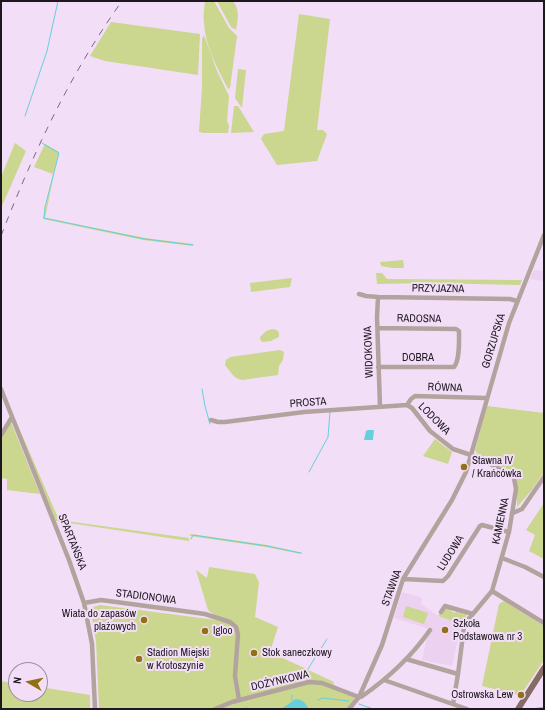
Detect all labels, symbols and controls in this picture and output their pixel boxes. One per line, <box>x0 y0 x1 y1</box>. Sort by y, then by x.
street label: PRZYJAZNA <box>412 282 464 296</box>
street label: RADOSNA <box>397 312 441 326</box>
street label: GORZUPSKA <box>479 312 509 370</box>
street label: WIDOKOWA <box>362 326 376 378</box>
street label: DOBRA <box>402 351 434 365</box>
street label: RÓWNA <box>427 381 463 395</box>
street label: PROSTA <box>289 395 327 411</box>
street label: LODOWA <box>415 400 453 438</box>
place label: Stawna IV / Krańcówka <box>472 454 522 480</box>
marker: Stawna IV / Krańcówka <box>459 462 469 472</box>
street label: KAMIENNA <box>490 497 512 545</box>
street label: SPARTAŃSKA <box>55 512 89 572</box>
street label: LUDOWA <box>435 533 467 573</box>
street label: STAWNA <box>379 568 405 608</box>
street label: STADIONOWA <box>115 587 177 607</box>
place label: Wiata do zapasów plażowych <box>62 607 136 633</box>
marker: Wiata do zapasów plażowych <box>139 615 149 625</box>
place label: Szkoła Podstawowa nr 3 <box>453 617 522 643</box>
place label: Igloo <box>213 624 233 638</box>
marker: Szkoła Podstawowa nr 3 <box>440 625 450 635</box>
marker: Igloo <box>200 626 210 636</box>
place label: Stadion Miejski w Krotoszynie <box>147 646 209 672</box>
place label: Stok saneczkowy <box>262 646 332 660</box>
marker: Stok saneczkowy <box>249 648 259 658</box>
marker: Stadion Miejski w Krotoszynie <box>134 654 144 664</box>
north arrow <box>8 662 48 702</box>
street label: DOŻYNKOWA <box>250 668 310 694</box>
text: N <box>10 676 25 685</box>
place label: Ostrowska Lew <box>451 688 513 702</box>
marker: Ostrowska Lew <box>516 690 526 700</box>

